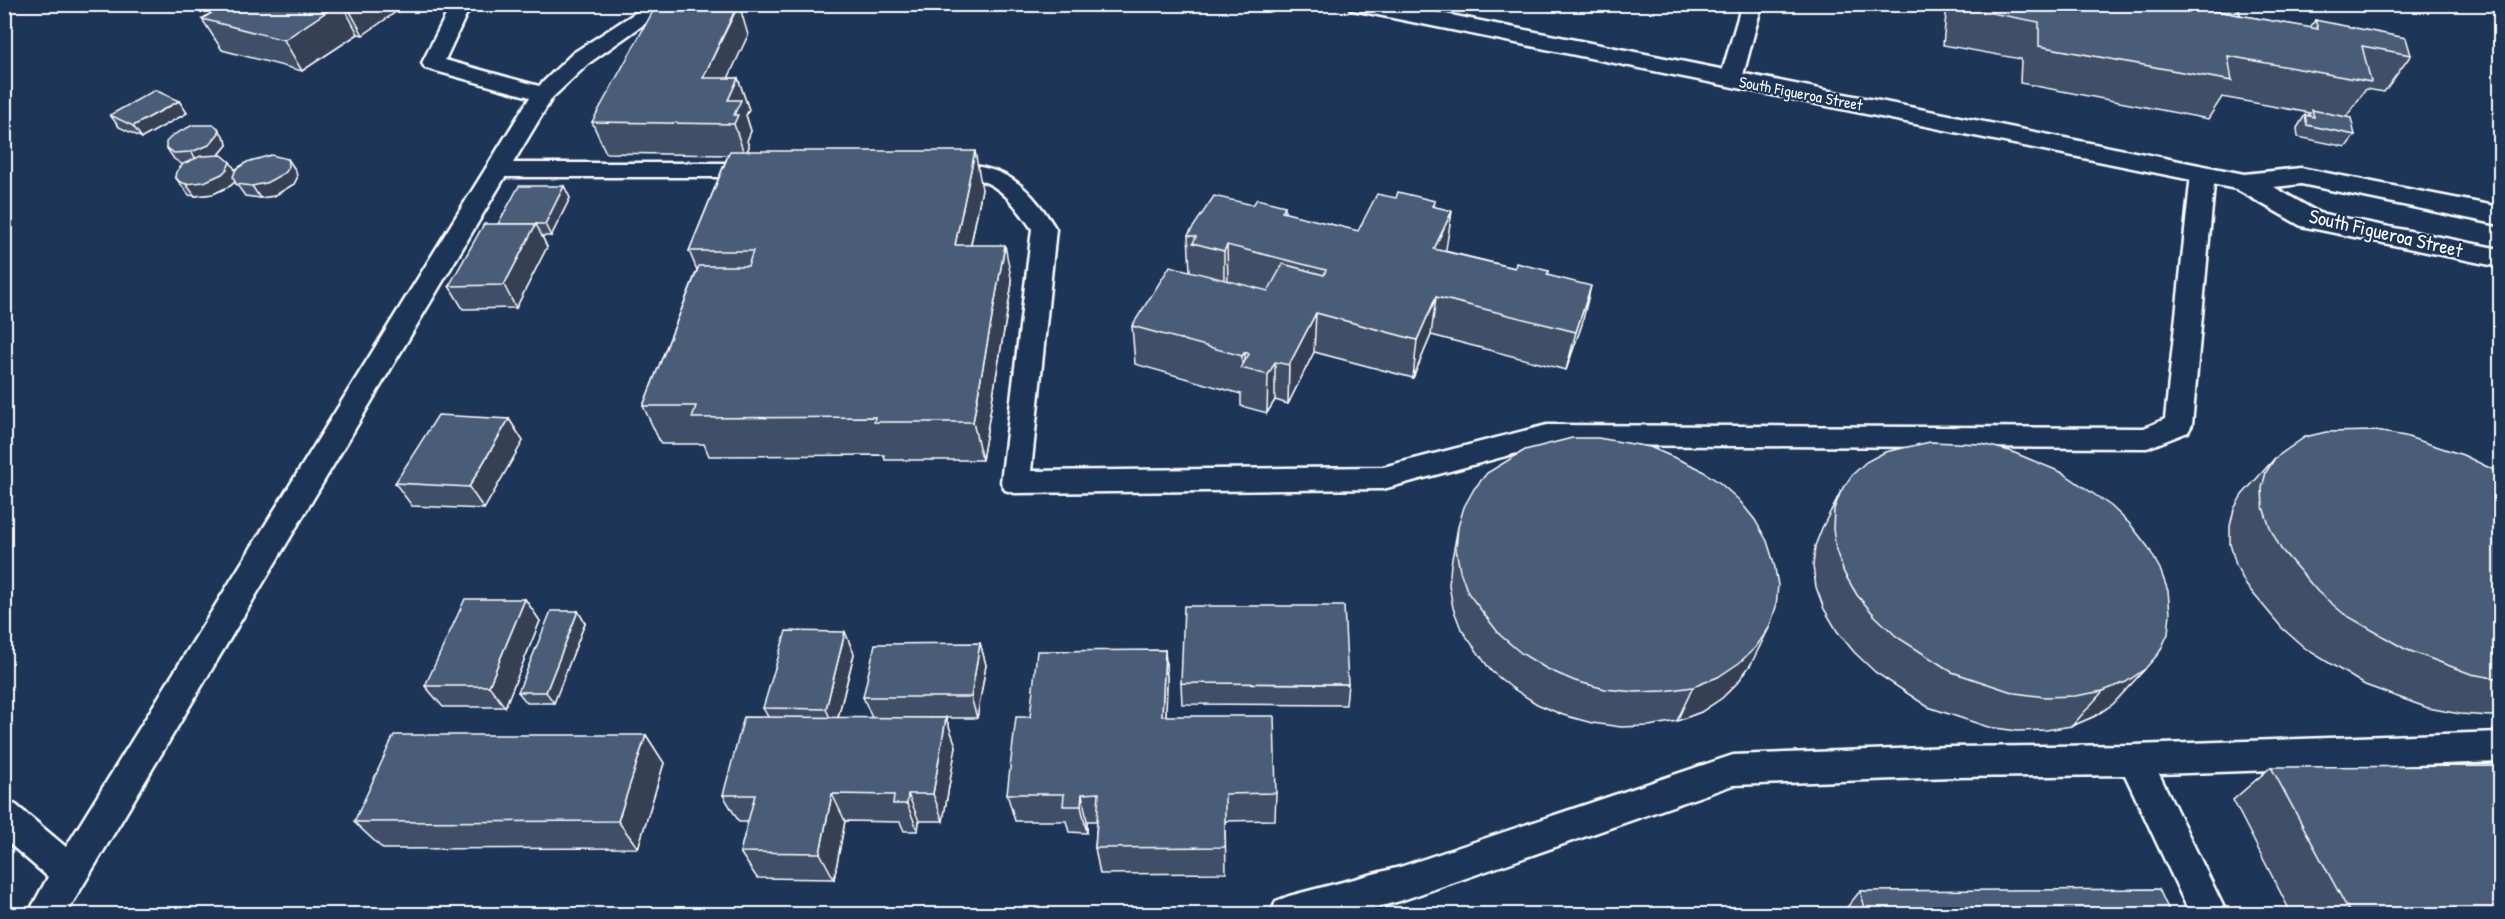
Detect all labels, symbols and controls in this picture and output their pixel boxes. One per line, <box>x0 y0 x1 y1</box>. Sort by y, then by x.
street label: South Figueroa Street <box>1737 70 1865 116</box>
street label: South Figueroa Street <box>2307 202 2467 264</box>

